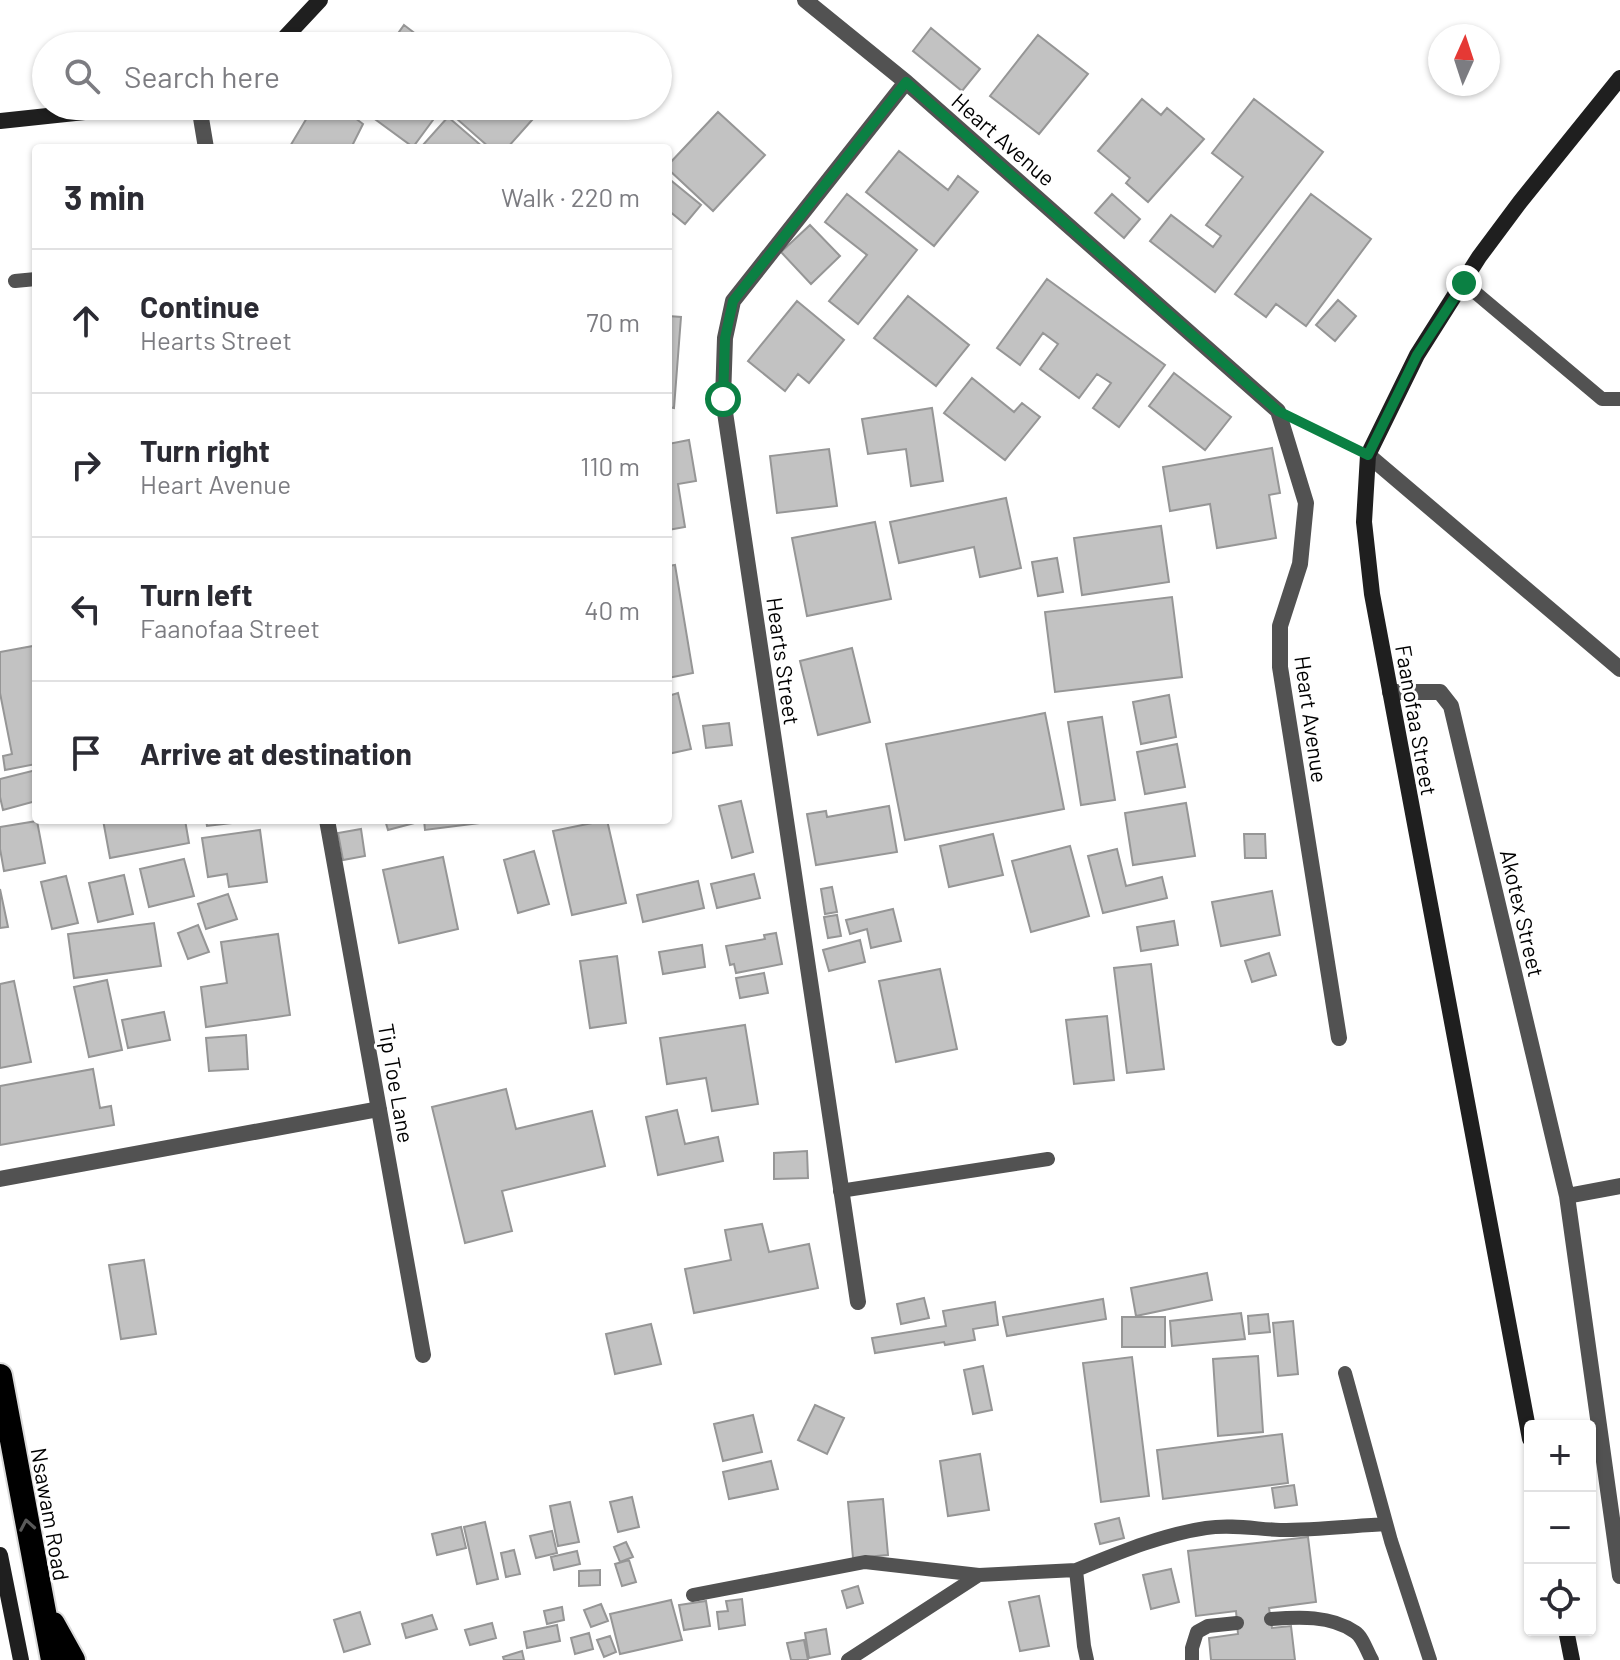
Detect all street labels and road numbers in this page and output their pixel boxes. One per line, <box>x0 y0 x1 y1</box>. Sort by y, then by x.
street label: Heart Avenue <box>947 87 1061 191</box>
street label: Hearts Street <box>762 596 806 726</box>
street label: Faanofaa Street <box>1391 643 1443 797</box>
street label: Heart Avenue <box>1290 654 1334 784</box>
street label: Akotex Street <box>1496 847 1550 979</box>
street label: Tip Toe Lane <box>374 1021 420 1145</box>
street label: Nsawam Road <box>27 1445 75 1583</box>

